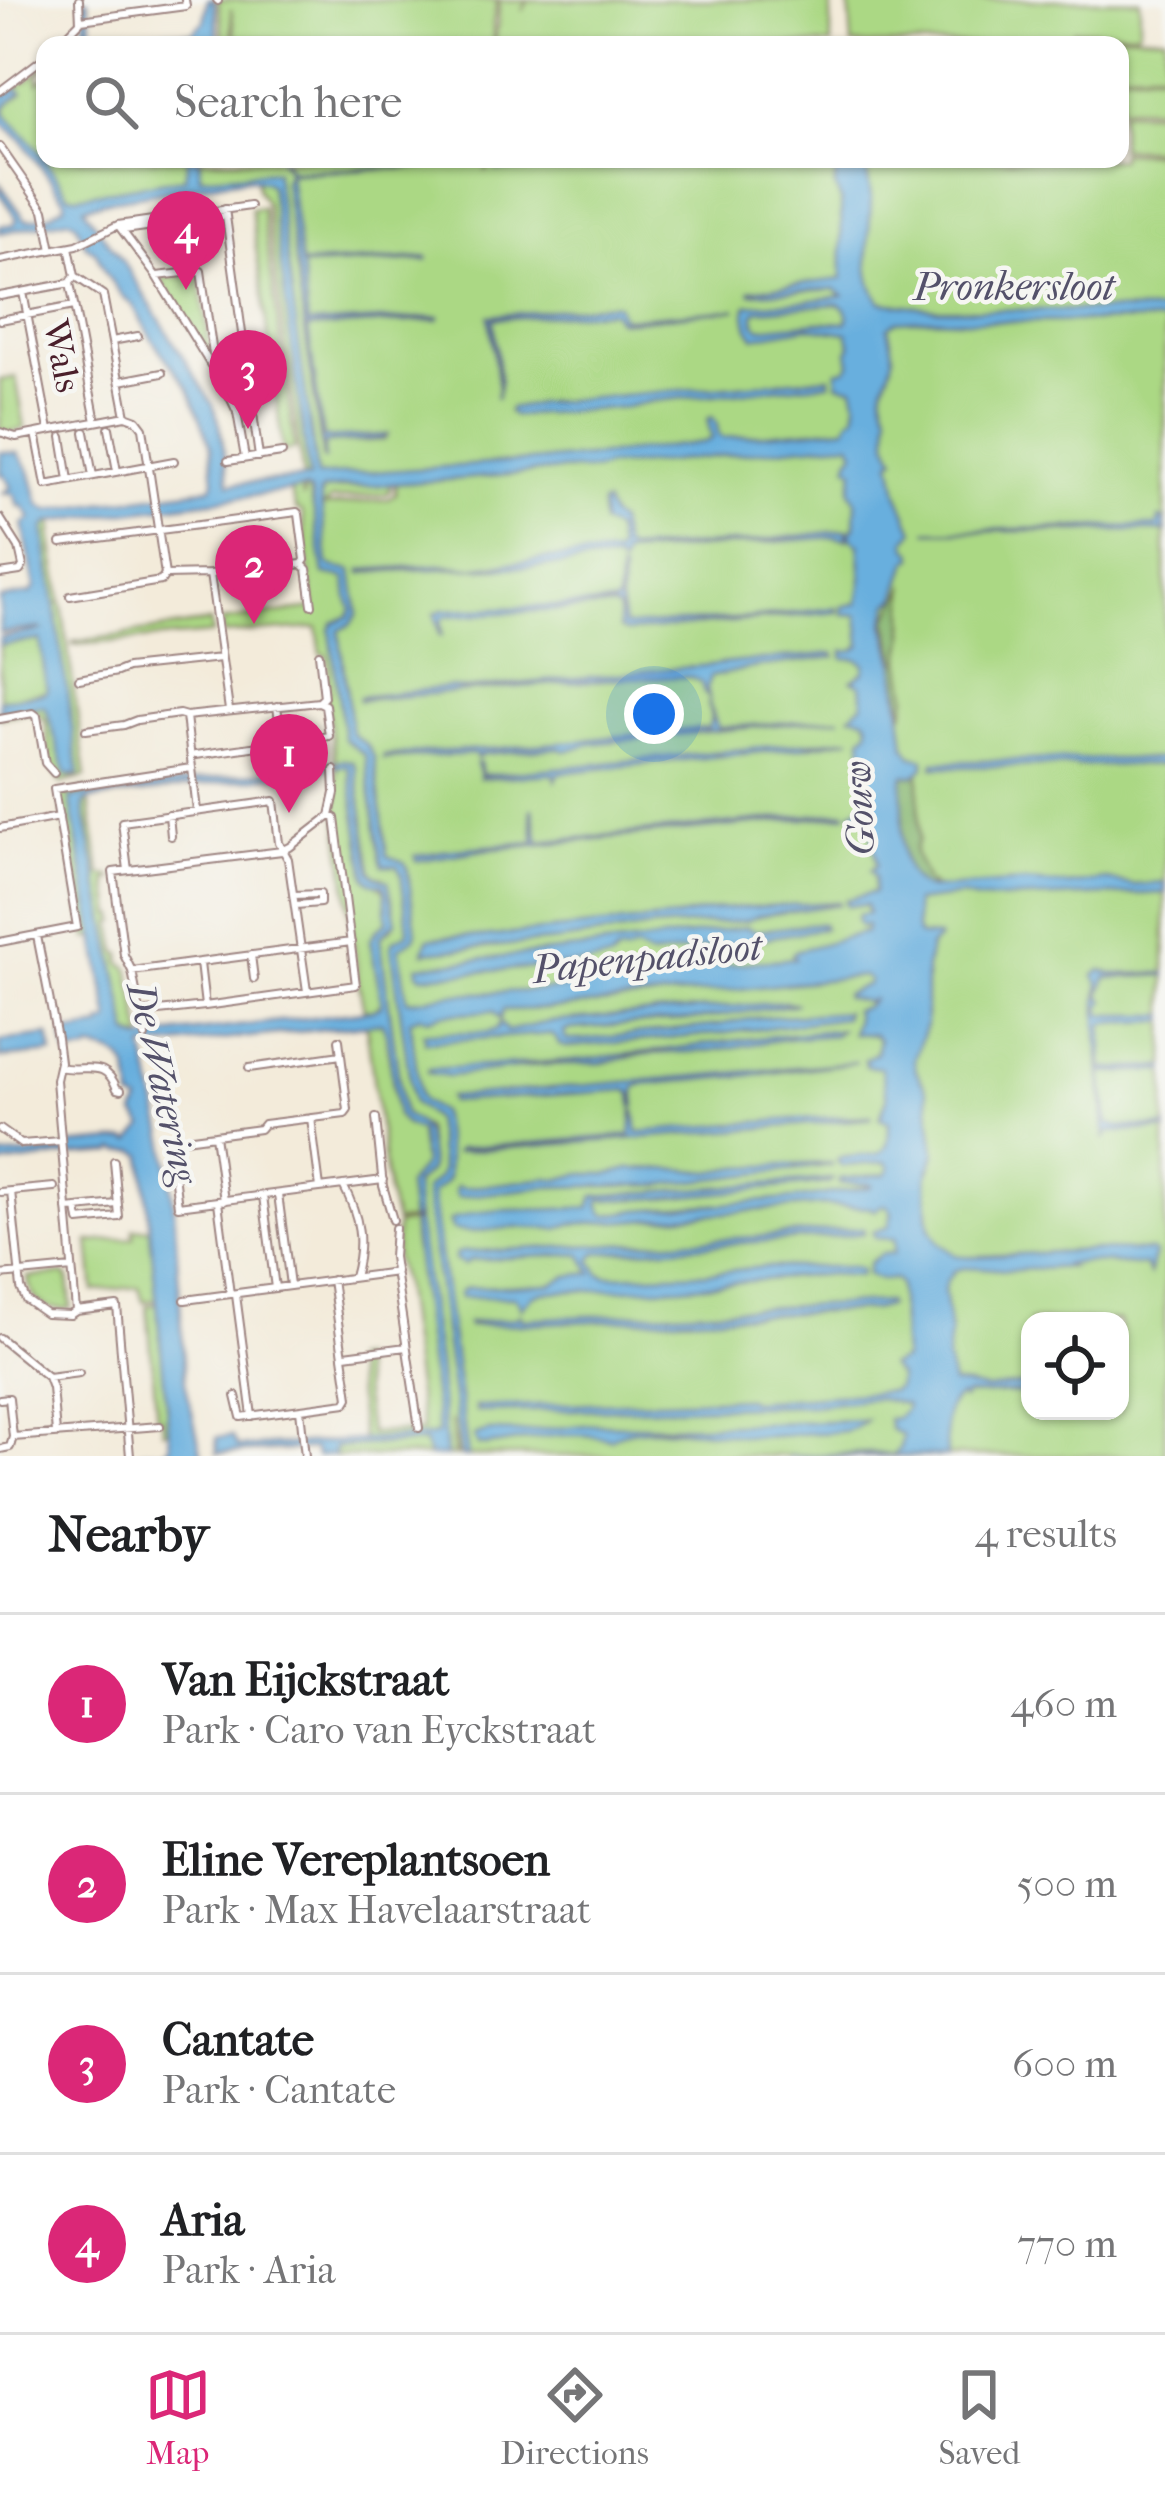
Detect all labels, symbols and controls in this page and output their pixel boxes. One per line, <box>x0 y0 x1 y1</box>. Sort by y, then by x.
search box <box>36 36 1129 168</box>
icon: search <box>78 69 144 135</box>
text: Search here <box>174 76 402 129</box>
pin: 4 <box>147 191 225 290</box>
water label: Pronkersloot <box>912 264 1117 310</box>
street label: Wals <box>34 315 90 396</box>
pin: 3 <box>209 330 287 429</box>
pin: 2 <box>215 525 293 624</box>
your location <box>624 684 684 744</box>
pin: 1 <box>250 714 328 813</box>
water label: Gouw <box>834 760 884 856</box>
water label: Papenpadsloot <box>528 923 766 993</box>
water label: De Watering <box>117 975 209 1189</box>
map controls <box>1021 1312 1129 1420</box>
button: locate <box>1021 1312 1129 1420</box>
text: Nearby <box>48 1504 209 1564</box>
text: 4 results <box>975 1511 1117 1557</box>
text: Van Eijckstraat <box>162 1654 449 1707</box>
text: 1 <box>80 1681 94 1727</box>
text: 460 m <box>1011 1681 1117 1727</box>
text: Park · Caro van Eyckstraat <box>162 1707 596 1753</box>
text: Eline Vereplantsoen <box>162 1834 550 1887</box>
text: 2 <box>77 1861 97 1907</box>
text: 500 m <box>1016 1861 1117 1907</box>
text: Park · Max Havelaarstraat <box>162 1887 591 1933</box>
text: Cantate <box>162 2014 314 2067</box>
text: 3 <box>79 2041 95 2087</box>
text: 600 m <box>1012 2041 1117 2087</box>
text: Park · Cantate <box>162 2067 396 2113</box>
text: Aria <box>162 2194 244 2247</box>
text: 4 <box>75 2221 99 2267</box>
text: 770 m <box>1017 2221 1117 2267</box>
text: Park · Aria <box>162 2247 336 2293</box>
tab: Map <box>145 2362 211 2473</box>
tab: Directions <box>500 2362 649 2473</box>
tab: Saved <box>938 2362 1020 2473</box>

